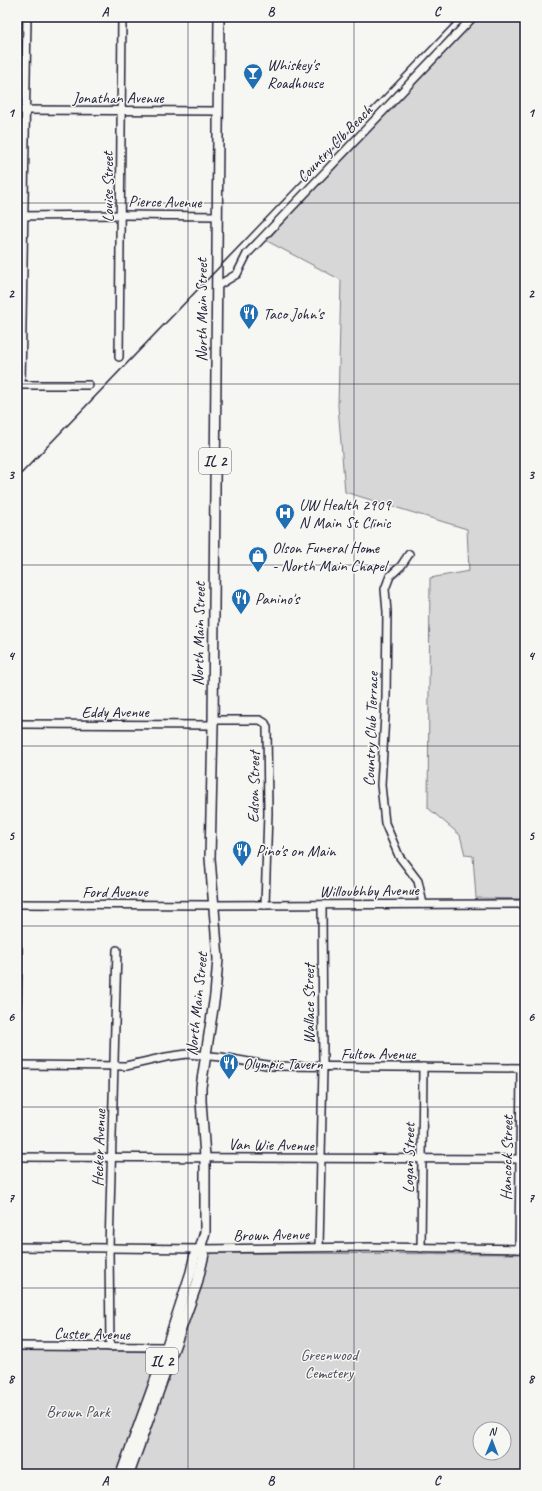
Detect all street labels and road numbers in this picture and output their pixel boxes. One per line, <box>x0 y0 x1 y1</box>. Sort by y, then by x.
street label: Jonathan Avenue <box>71 88 165 108</box>
street label: Country Clb Beach <box>293 100 377 187</box>
street label: Louise Street <box>98 150 118 222</box>
street label: Pierce Avenue <box>128 191 203 213</box>
street label: North Main Street <box>192 256 212 362</box>
road number: IL 2 <box>199 448 231 474</box>
street label: North Main Street <box>188 580 210 686</box>
street label: Country Club Terrace <box>359 670 383 787</box>
street label: Eddy Avenue <box>81 702 150 722</box>
street label: Edson Street <box>243 748 265 823</box>
street label: Willoubhby Avenue <box>319 880 421 902</box>
street label: Ford Avenue <box>82 882 149 902</box>
street label: North Main Street <box>182 950 213 1057</box>
street label: Wallace Street <box>299 961 319 1044</box>
street label: Fulton Avenue <box>341 1044 417 1064</box>
street label: Hecker Avenue <box>88 1107 110 1187</box>
street label: Hancock Street <box>496 1114 518 1201</box>
street label: Logan Street <box>398 1121 420 1193</box>
street label: Van Wie Avenue <box>228 1134 316 1156</box>
street label: Brown Avenue <box>233 1224 311 1246</box>
street label: Custer Avenue <box>54 1323 132 1345</box>
road number: IL 2 <box>146 1348 178 1374</box>

